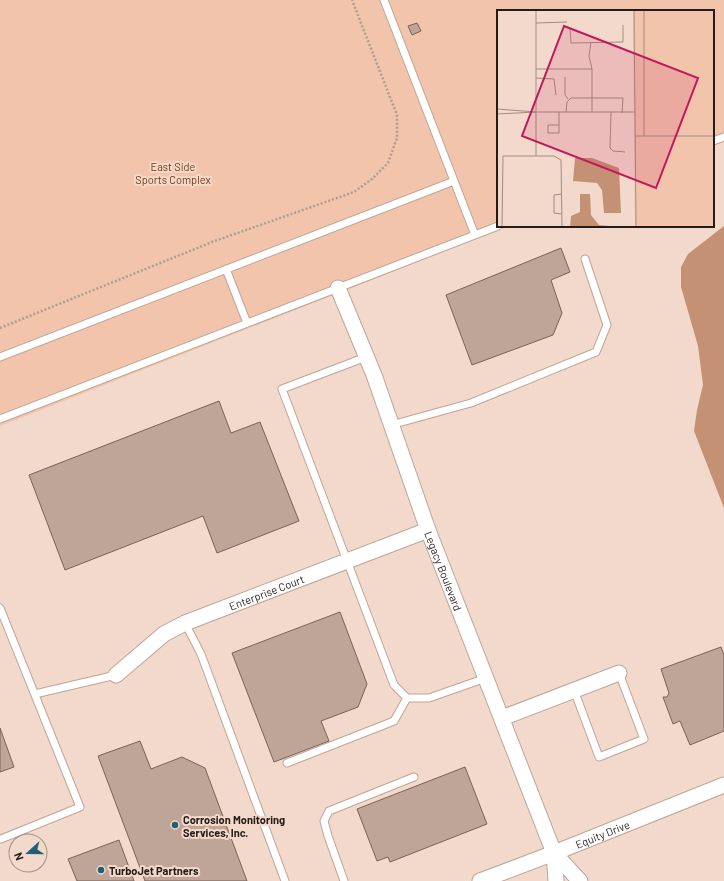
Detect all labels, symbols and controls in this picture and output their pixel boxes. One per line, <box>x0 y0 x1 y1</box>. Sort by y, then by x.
inset map <box>497 10 714 227</box>
park label: East Side Sports Complex <box>135 160 211 186</box>
street label: Legacy Boulevard <box>422 529 465 612</box>
street label: Enterprise Court <box>227 572 306 612</box>
place label: Corrosion Monitoring Services, Inc. <box>183 813 285 839</box>
street label: Equity Drive <box>573 817 631 850</box>
marker: Corrosion Monitoring Services, Inc. <box>170 820 180 830</box>
north arrow <box>8 833 48 873</box>
text: N <box>11 851 26 863</box>
place label: TurboJet Partners <box>109 864 199 877</box>
marker: TurboJet Partners <box>96 865 106 875</box>

